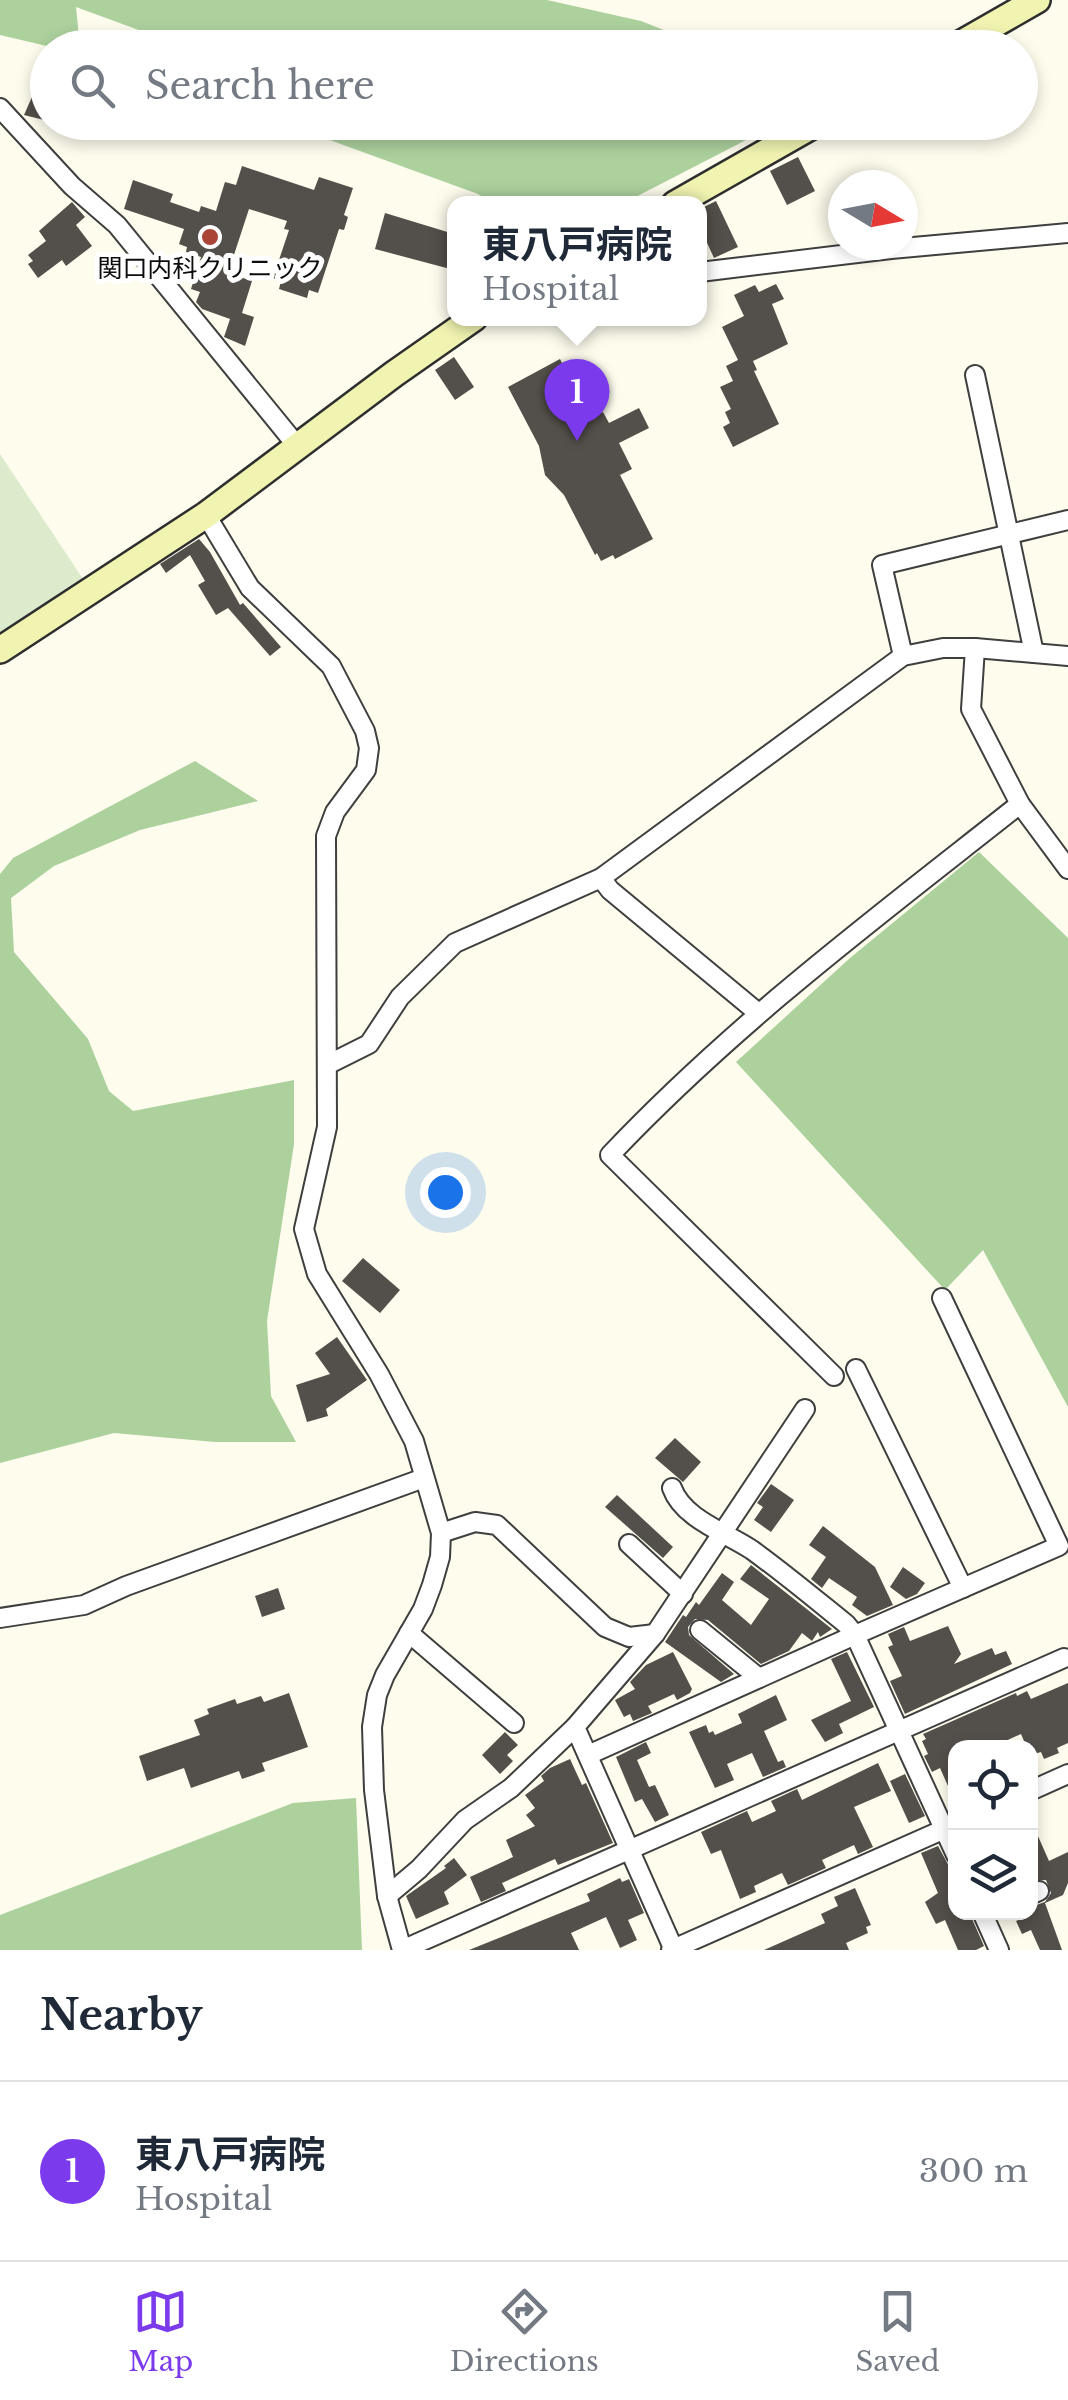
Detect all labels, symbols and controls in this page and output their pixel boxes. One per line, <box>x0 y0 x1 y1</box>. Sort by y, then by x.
search box <box>30 30 1038 140</box>
icon: search <box>65 58 120 113</box>
text: Search here <box>145 62 375 109</box>
north arrow <box>828 170 918 260</box>
popup <box>447 196 707 326</box>
text: 東八戸病院 <box>482 221 672 268</box>
marker: 関口内科クリニック <box>199 226 221 248</box>
place label: 関口内科クリニック <box>97 253 323 284</box>
text: Hospital <box>482 269 619 309</box>
pin: 1 <box>544 358 610 441</box>
your location <box>420 1167 471 1218</box>
map controls <box>948 1740 1038 1920</box>
button: locate <box>948 1740 1038 1830</box>
button: layers <box>948 1830 1038 1920</box>
text: Nearby <box>40 1989 203 2041</box>
text: 東八戸病院 <box>135 2131 325 2178</box>
text: 1 <box>66 2151 79 2191</box>
text: 300 m <box>919 2151 1028 2191</box>
text: Hospital <box>135 2179 272 2219</box>
tab: Map <box>128 2284 193 2379</box>
tab: Directions <box>450 2284 599 2379</box>
tab: Saved <box>855 2284 940 2379</box>

